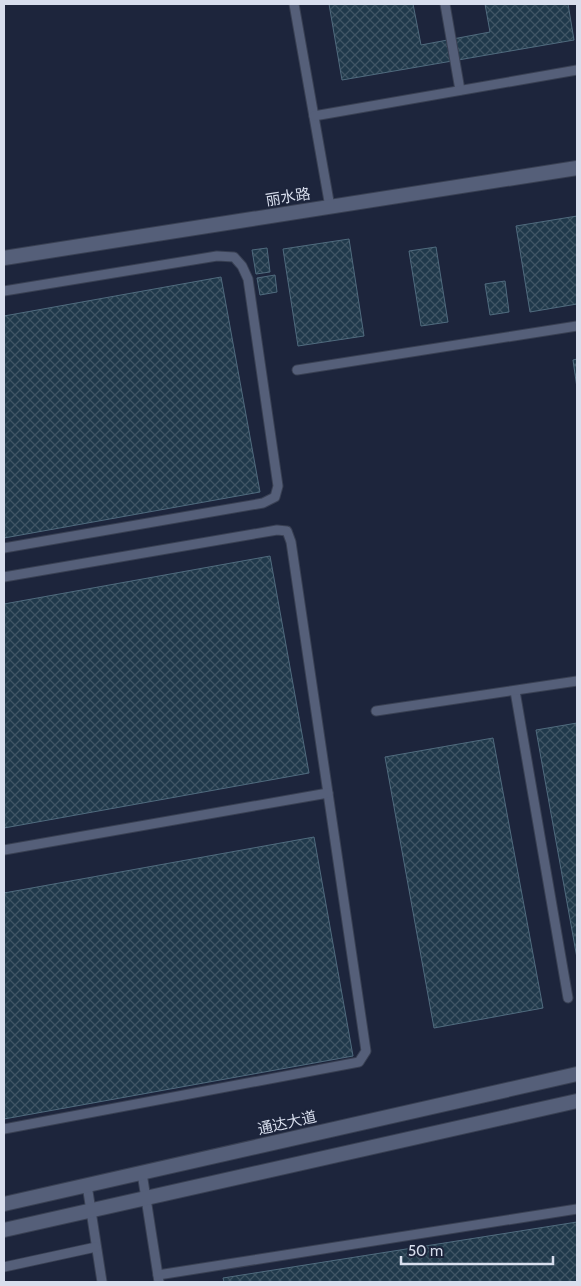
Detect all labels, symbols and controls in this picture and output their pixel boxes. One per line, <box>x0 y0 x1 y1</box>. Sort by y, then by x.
street label: 丽水路 <box>264 185 312 209</box>
street label: 通达大道 <box>256 1107 318 1139</box>
scale bar <box>401 1234 554 1266</box>
text: 50 m <box>408 1242 443 1260</box>

